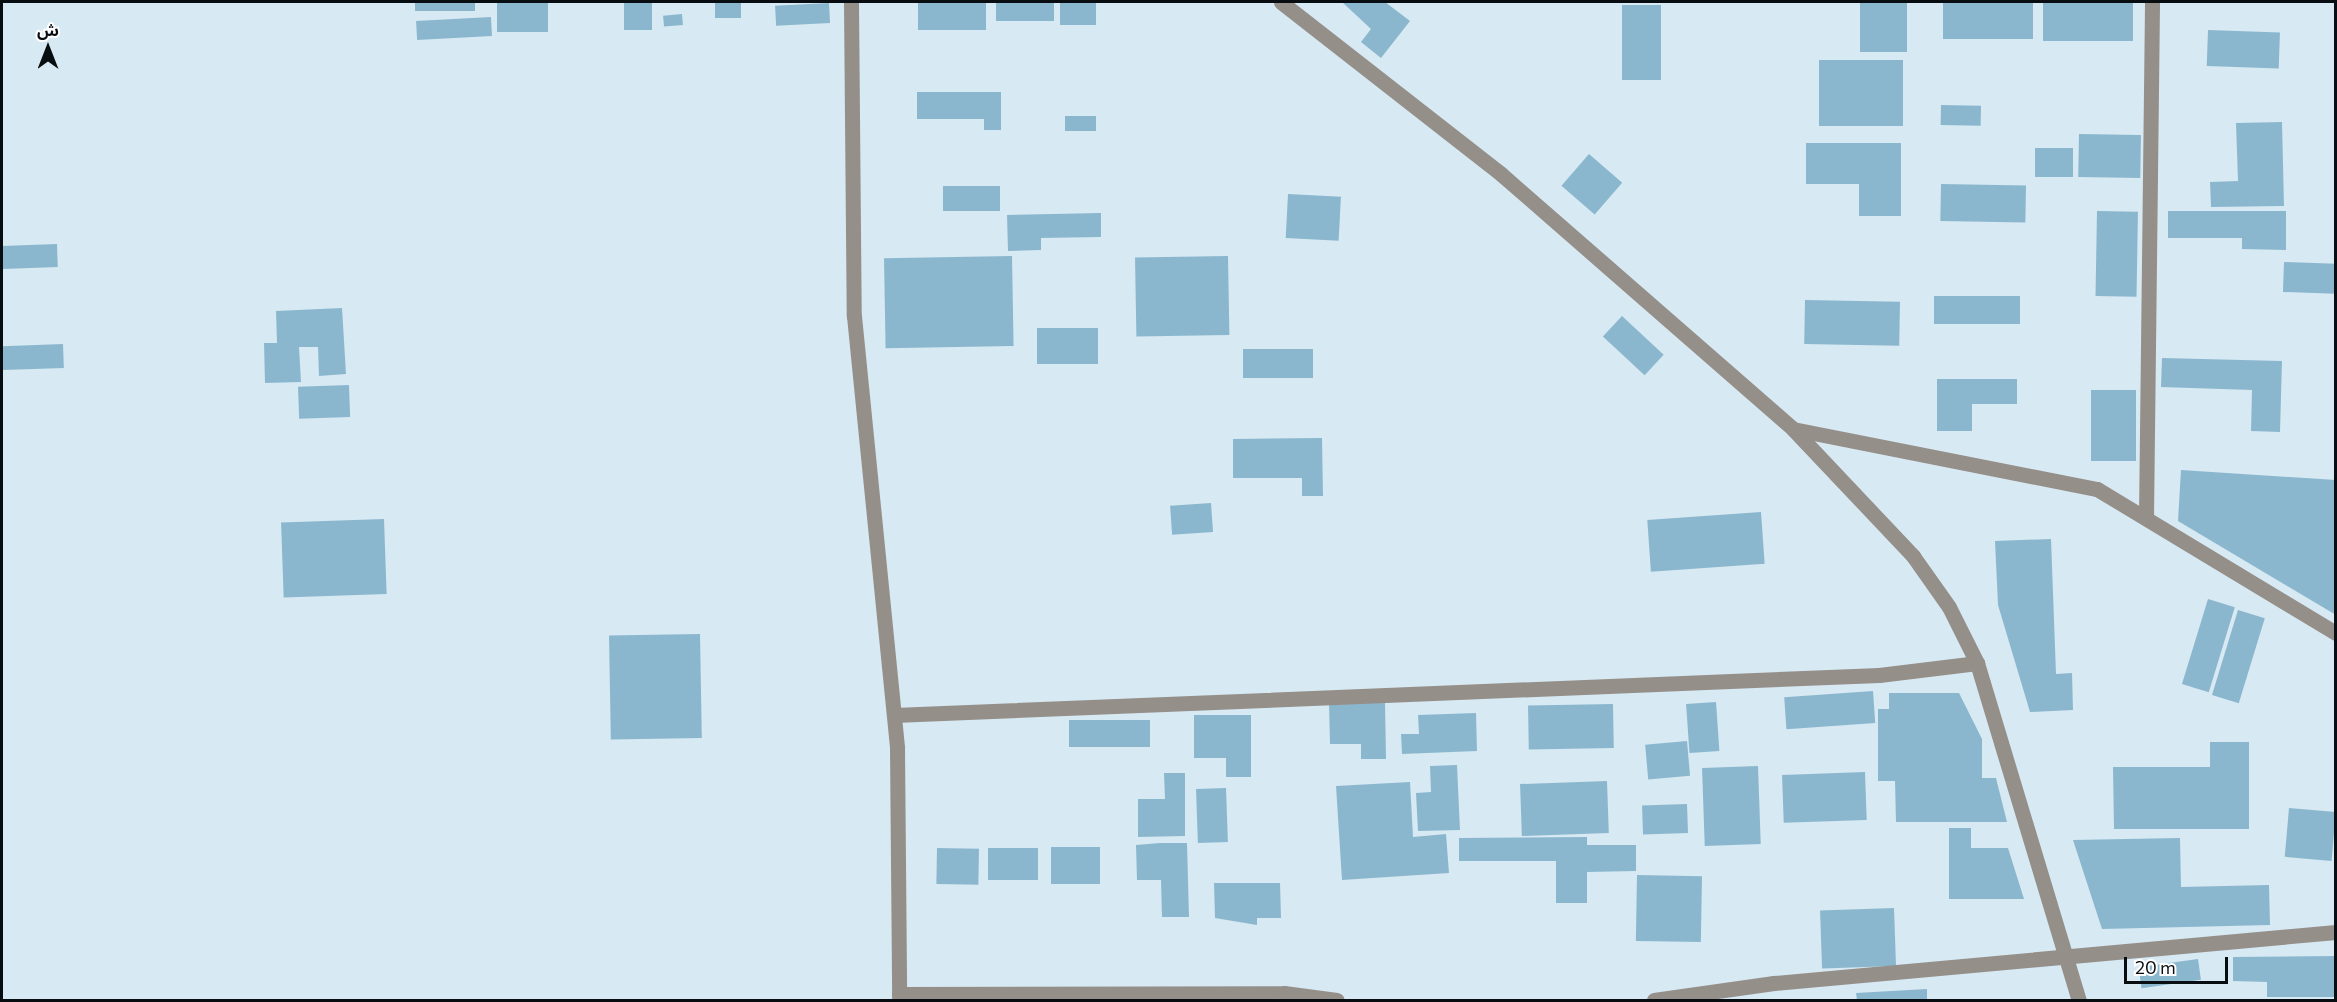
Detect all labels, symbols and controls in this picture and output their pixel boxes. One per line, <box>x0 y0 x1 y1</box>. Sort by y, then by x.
north arrow <box>18 18 78 78</box>
text: ش <box>37 20 59 39</box>
scale bar <box>2127 945 2230 983</box>
text: 20 m <box>2135 956 2176 978</box>

